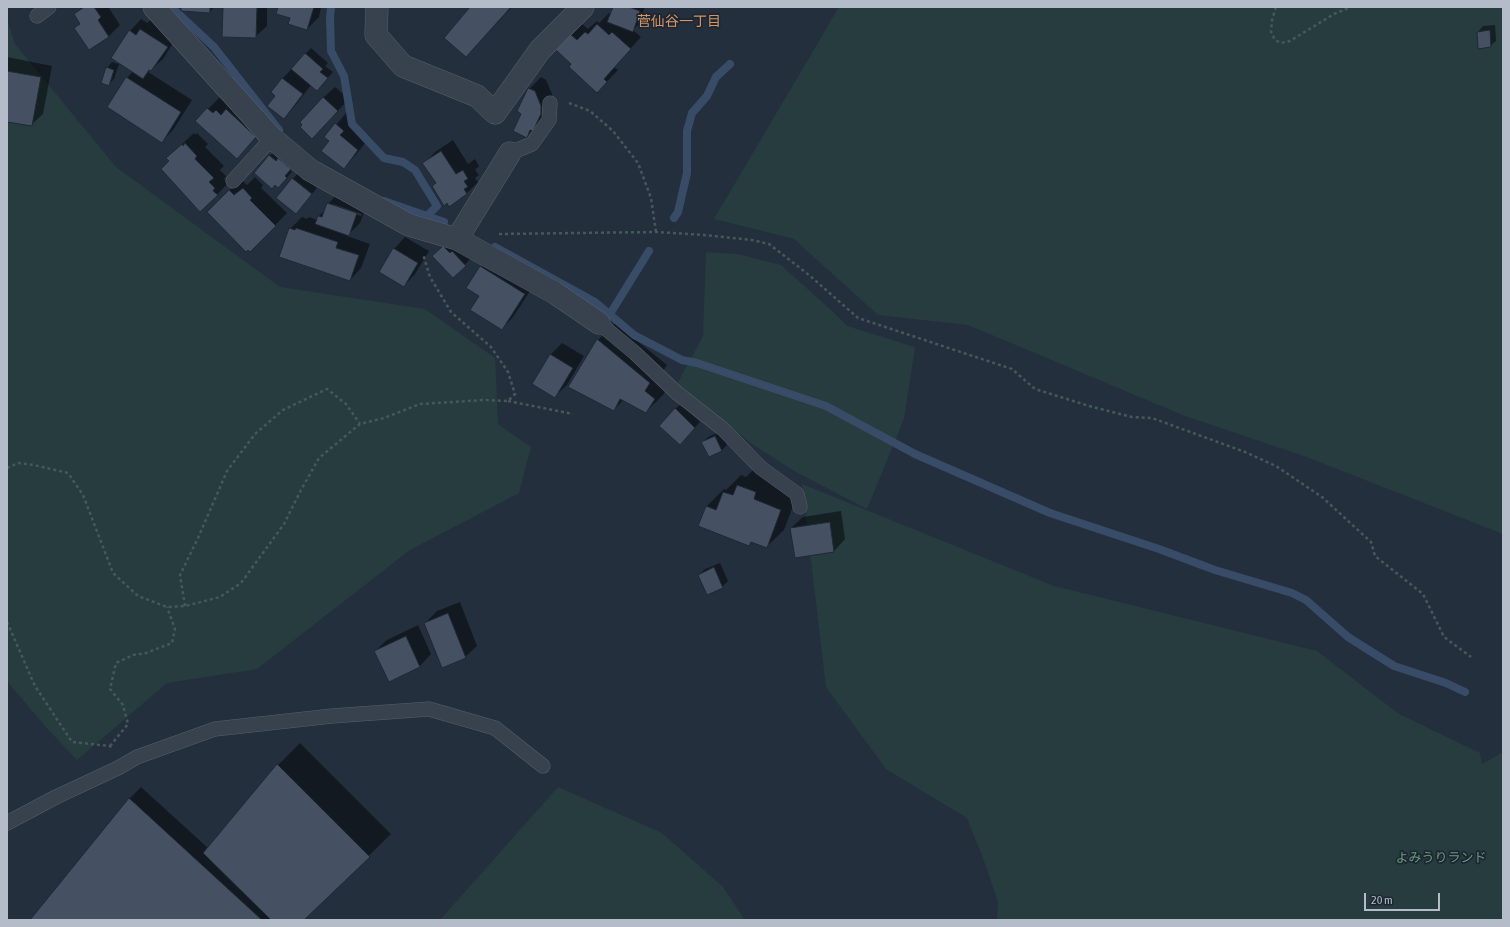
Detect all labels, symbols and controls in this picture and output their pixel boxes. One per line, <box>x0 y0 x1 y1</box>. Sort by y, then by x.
district label: 菅仙谷一丁目 <box>637 14 721 30</box>
park label: よみうりランド <box>1396 850 1486 866</box>
scale bar <box>1366 885 1442 911</box>
text: 20 m <box>1371 893 1393 907</box>

